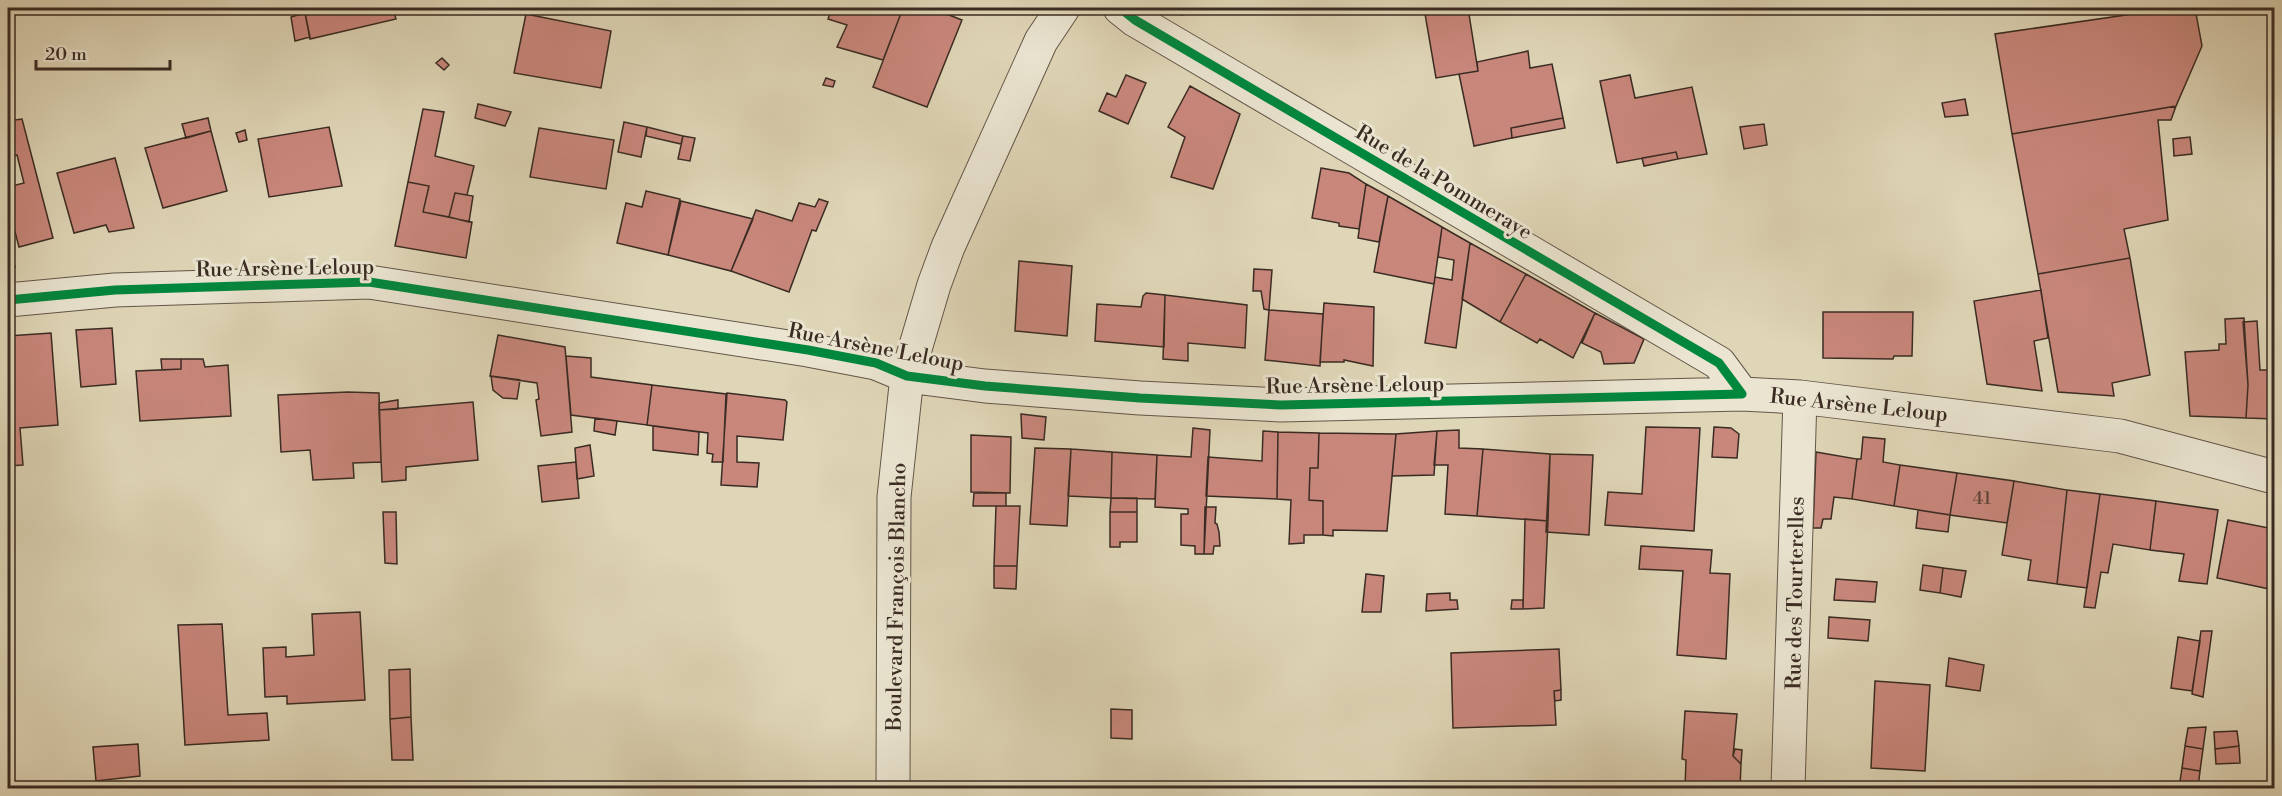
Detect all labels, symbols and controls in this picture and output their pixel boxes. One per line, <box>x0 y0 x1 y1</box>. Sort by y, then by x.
scale bar <box>36 33 170 71</box>
text: 20 m <box>45 43 87 66</box>
street label: Rue de la Pommeraye <box>1350 120 1537 246</box>
street label: Rue Arsène Leloup <box>195 254 375 284</box>
street label: Rue Arsène Leloup <box>786 318 966 378</box>
street label: Rue Arsène Leloup <box>1265 371 1445 401</box>
street label: Rue Arsène Leloup <box>1769 384 1949 428</box>
street label: Boulevard François Blancho <box>882 462 912 733</box>
house number: 41 <box>1973 487 1991 510</box>
street label: Rue des Tourterelles <box>1781 496 1811 690</box>

